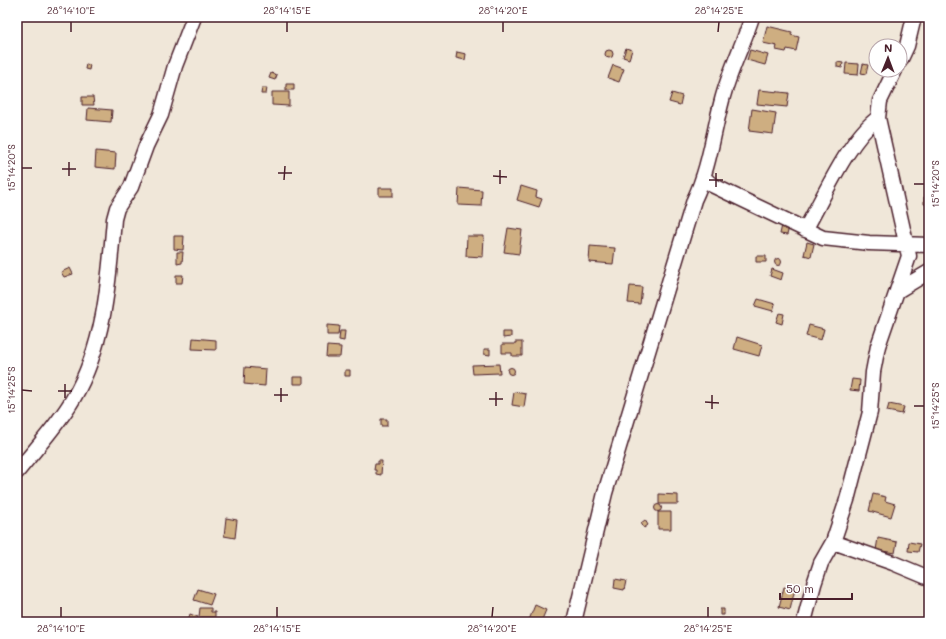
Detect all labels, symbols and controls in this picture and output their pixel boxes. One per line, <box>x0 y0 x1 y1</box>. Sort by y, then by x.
text: 28°14'10"E <box>47 3 95 17</box>
text: 28°14'15"E <box>263 3 311 17</box>
text: 28°14'20"E <box>478 3 528 17</box>
text: 28°14'25"E <box>695 3 744 17</box>
north arrow <box>868 38 908 78</box>
text: N <box>884 40 892 55</box>
text: 15°14'20"S <box>4 144 18 192</box>
text: 15°14'20"S <box>928 160 942 208</box>
text: 15°14'25"S <box>4 366 18 414</box>
text: 15°14'25"S <box>928 382 942 430</box>
scale bar <box>780 575 852 601</box>
text: 50 m <box>786 580 814 596</box>
text: 28°14'10"E <box>37 621 85 635</box>
text: 28°14'15"E <box>253 621 301 635</box>
text: 28°14'20"E <box>467 621 517 635</box>
text: 28°14'25"E <box>684 621 733 635</box>

